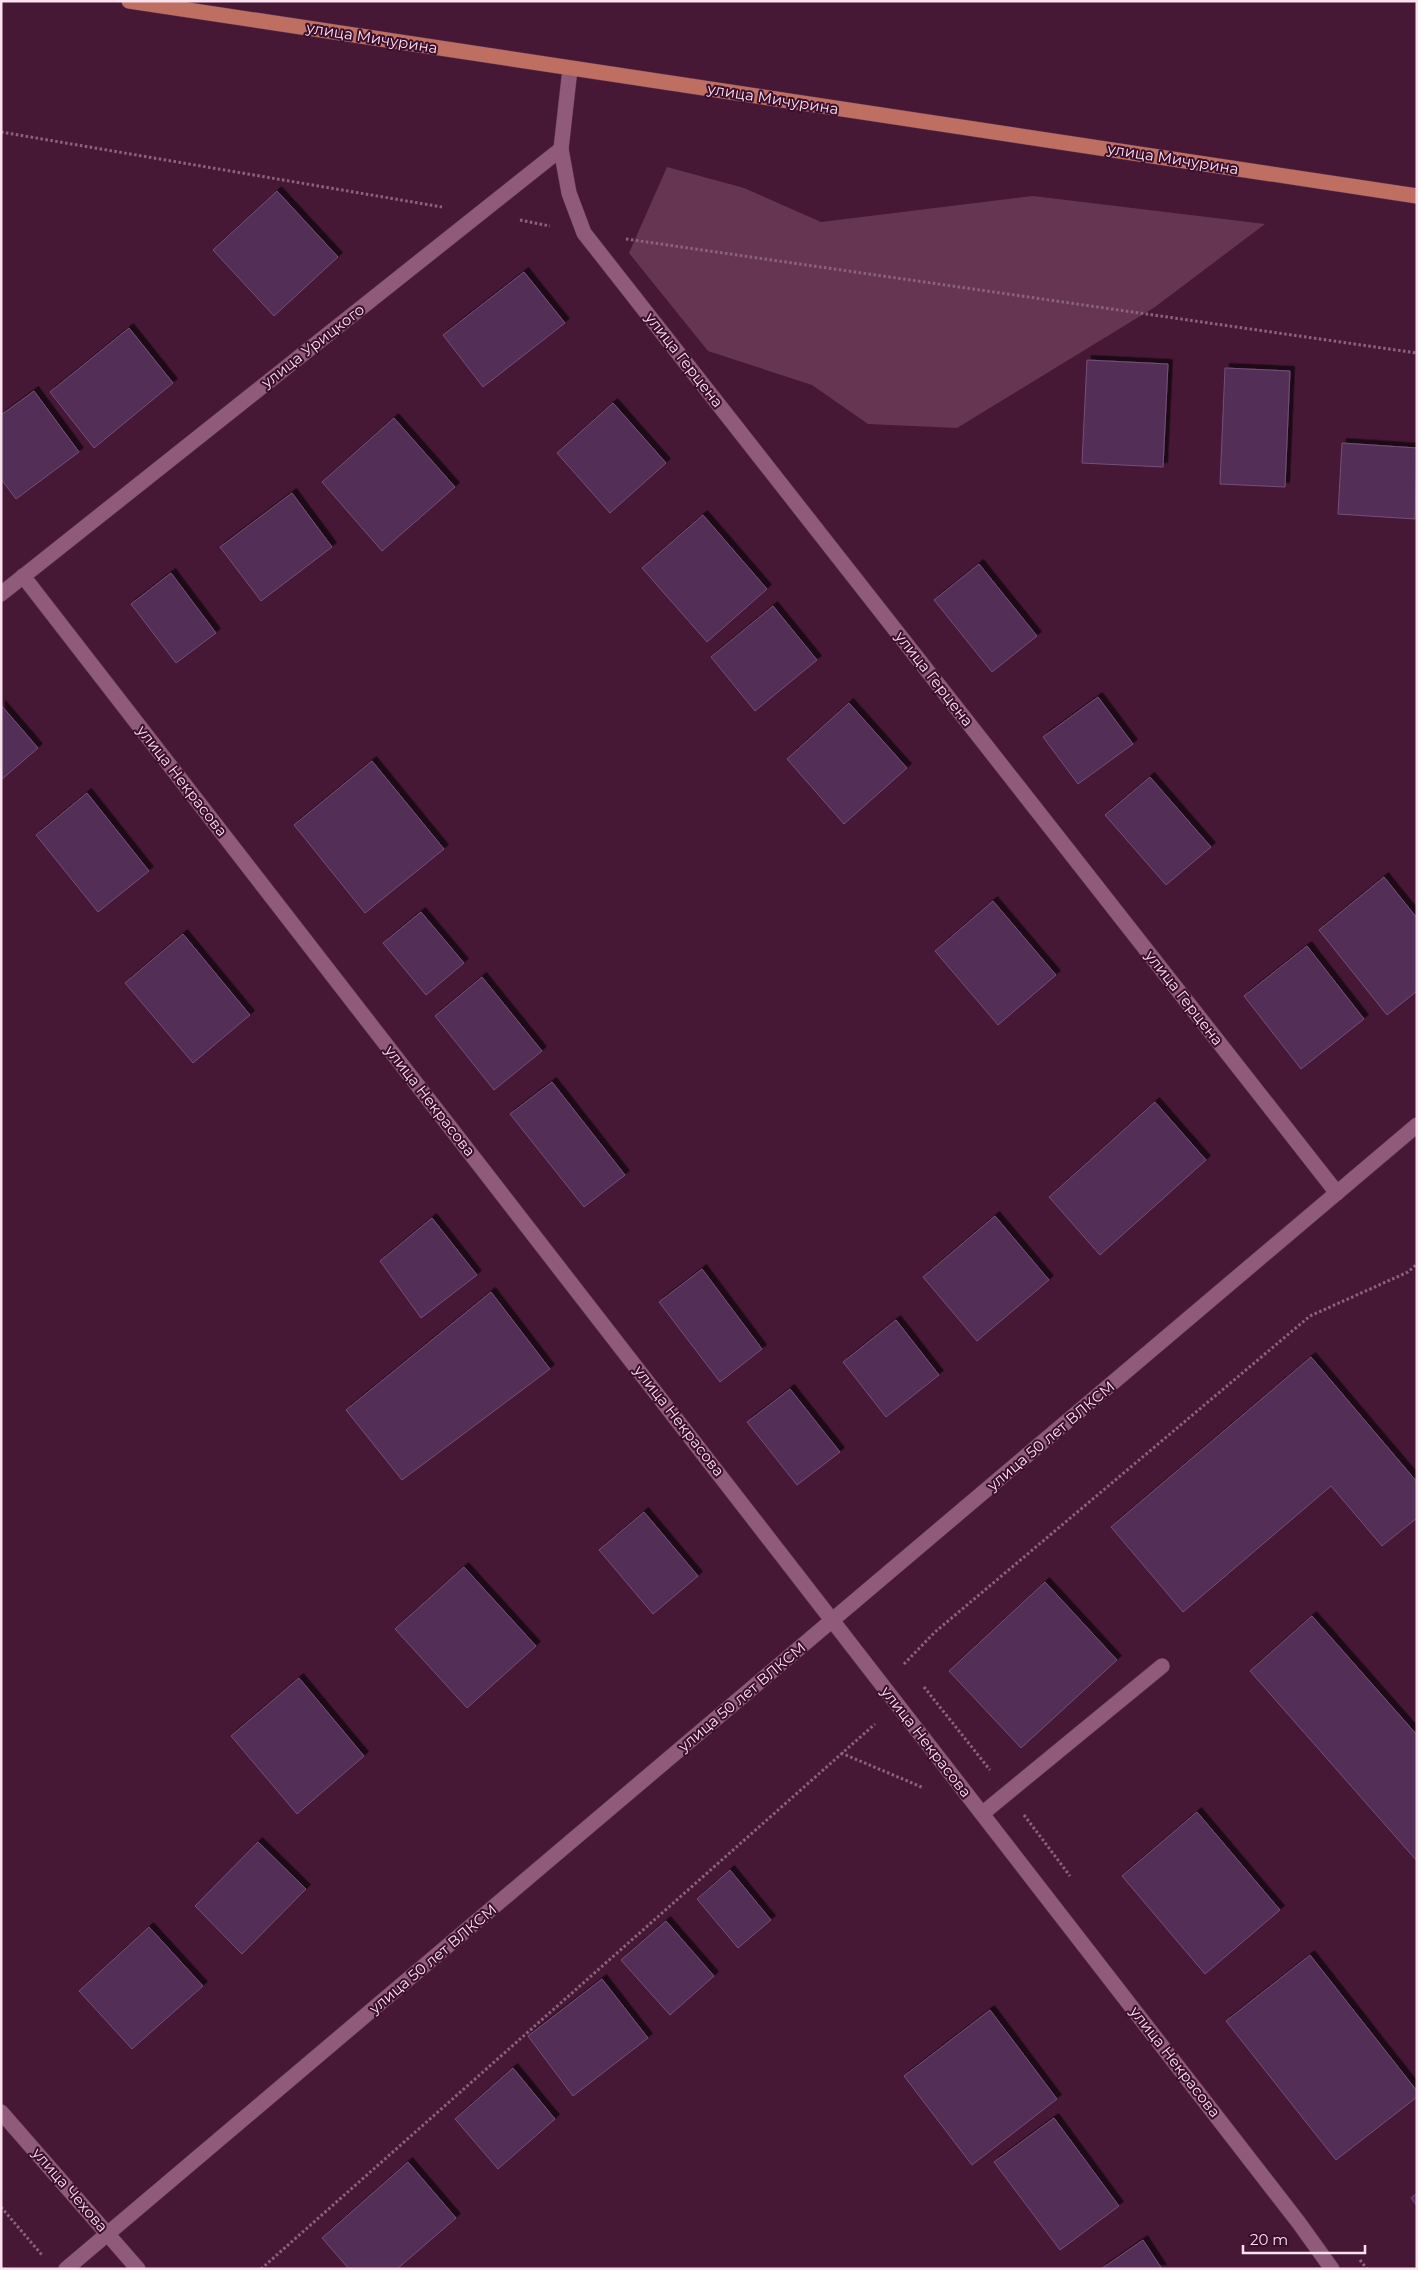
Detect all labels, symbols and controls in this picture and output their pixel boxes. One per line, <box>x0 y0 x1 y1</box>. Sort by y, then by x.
street label: улица Мичурина <box>304 18 439 57</box>
street label: улица Мичурина <box>705 79 840 118</box>
street label: улица Мичурина <box>1105 139 1240 178</box>
street label: улица Урицкого <box>257 299 368 392</box>
street label: улица Герцена <box>641 308 727 411</box>
street label: улица Герцена <box>891 627 977 730</box>
street label: улица Некрасова <box>132 721 232 840</box>
street label: улица Герцена <box>1141 946 1227 1049</box>
street label: улица Некрасова <box>380 1041 480 1160</box>
street label: улица Некрасова <box>629 1361 729 1480</box>
street label: улица 50 лет ВЛКСМ <box>982 1377 1118 1495</box>
street label: улица 50 лет ВЛКСМ <box>673 1638 809 1756</box>
street label: улица Некрасова <box>876 1682 976 1801</box>
street label: улица 50 лет ВЛКСМ <box>364 1900 500 2018</box>
street label: улица Некрасова <box>1125 2002 1225 2121</box>
street label: улица Чехова <box>28 2143 112 2236</box>
scale bar <box>1243 2222 1366 2254</box>
text: 20 m <box>1250 2230 1288 2249</box>

